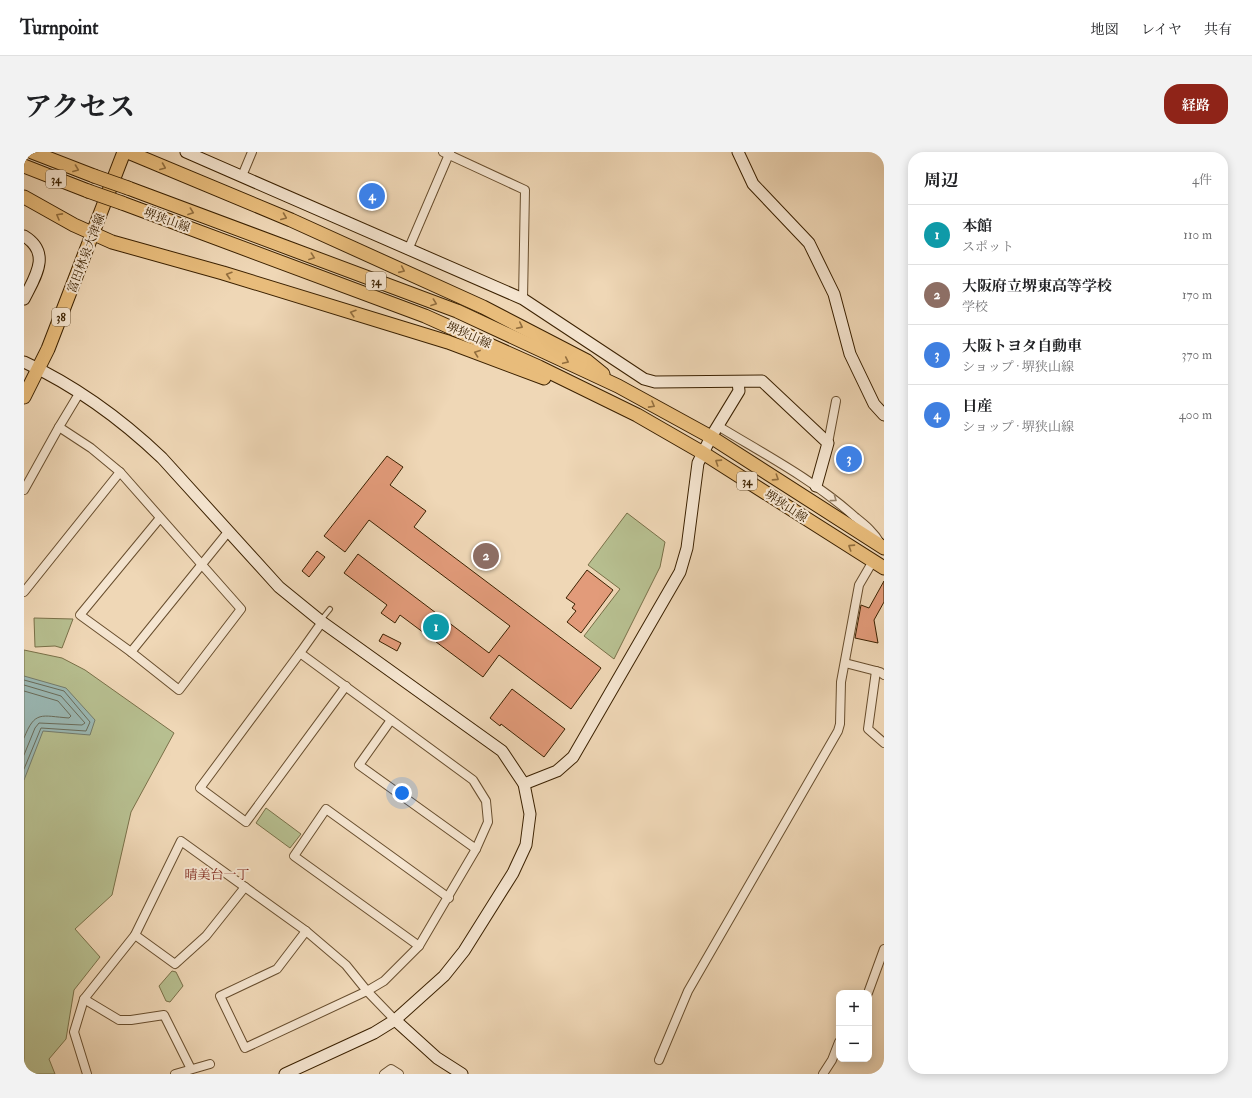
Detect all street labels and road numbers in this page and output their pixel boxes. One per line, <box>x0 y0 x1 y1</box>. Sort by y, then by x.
road number: 34 <box>46 170 66 188</box>
street label: 堺狭山線 <box>142 205 192 236</box>
street label: 富田林泉大津線 <box>64 211 109 295</box>
road number: 34 <box>366 272 386 290</box>
road number: 38 <box>52 308 70 326</box>
street label: 堺狭山線 <box>444 319 494 352</box>
road number: 34 <box>737 472 757 490</box>
street label: 堺狭山線 <box>762 487 810 526</box>

